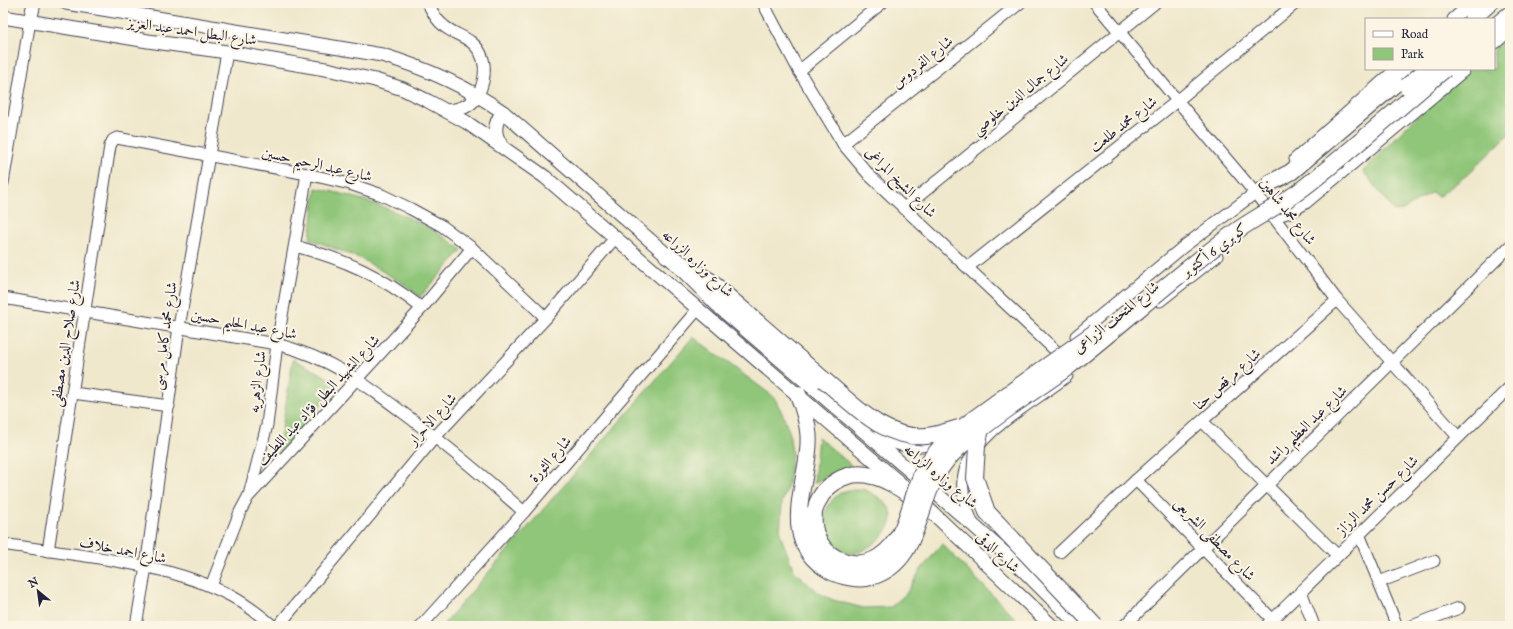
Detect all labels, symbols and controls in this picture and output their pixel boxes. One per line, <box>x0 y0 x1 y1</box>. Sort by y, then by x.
street label: شارع البطل احمد عبد العزيز <box>124 13 258 53</box>
legend <box>1365 18 1495 70</box>
text: Road <box>1401 27 1429 42</box>
street label: شارع الفردوس <box>888 32 959 95</box>
text: Park <box>1401 47 1424 62</box>
street label: شارع جمال الدين خلوصي <box>968 49 1075 142</box>
street label: شارع محمد طلعت <box>1086 92 1163 159</box>
street label: شارع عبد الرحيم حسين <box>259 143 374 191</box>
street label: شارع الشيخ المراغى <box>858 143 940 225</box>
street label: شارع محمد شاهين <box>1253 174 1320 251</box>
street label: كوبري 6 أكتوبر <box>1174 218 1253 284</box>
street label: شارع وزاره الزراعه <box>656 225 737 304</box>
street label: شارع المتحف الزراعى <box>1069 277 1165 360</box>
street label: شارع صلاح الدين مصطفى <box>46 278 88 408</box>
street label: شارع محمد كامل مرسى <box>147 281 184 392</box>
street label: شارع عبد الحليم حسين <box>188 305 299 349</box>
street label: شارع الشهيد البطل فؤاد عبد اللطيف <box>253 331 386 472</box>
street label: شارع مرقص حنا <box>1190 344 1267 417</box>
street label: شارع الزهريه <box>244 350 274 415</box>
street label: شارع عبد العظيم راشد <box>1261 381 1355 473</box>
street label: شارع الاحرار <box>402 389 463 453</box>
street label: شارع الثورة <box>525 432 578 488</box>
street label: شارع وزاره الزراعه <box>898 440 982 515</box>
street label: شارع حسن محمد الرزاز <box>1331 451 1425 543</box>
street label: شارع مصطفى الشريعى <box>1168 494 1259 587</box>
street label: شارع الدقى <box>970 527 1023 579</box>
street label: شارع احمد خلاف <box>77 533 168 571</box>
north arrow <box>18 571 58 611</box>
text: N <box>25 574 42 592</box>

